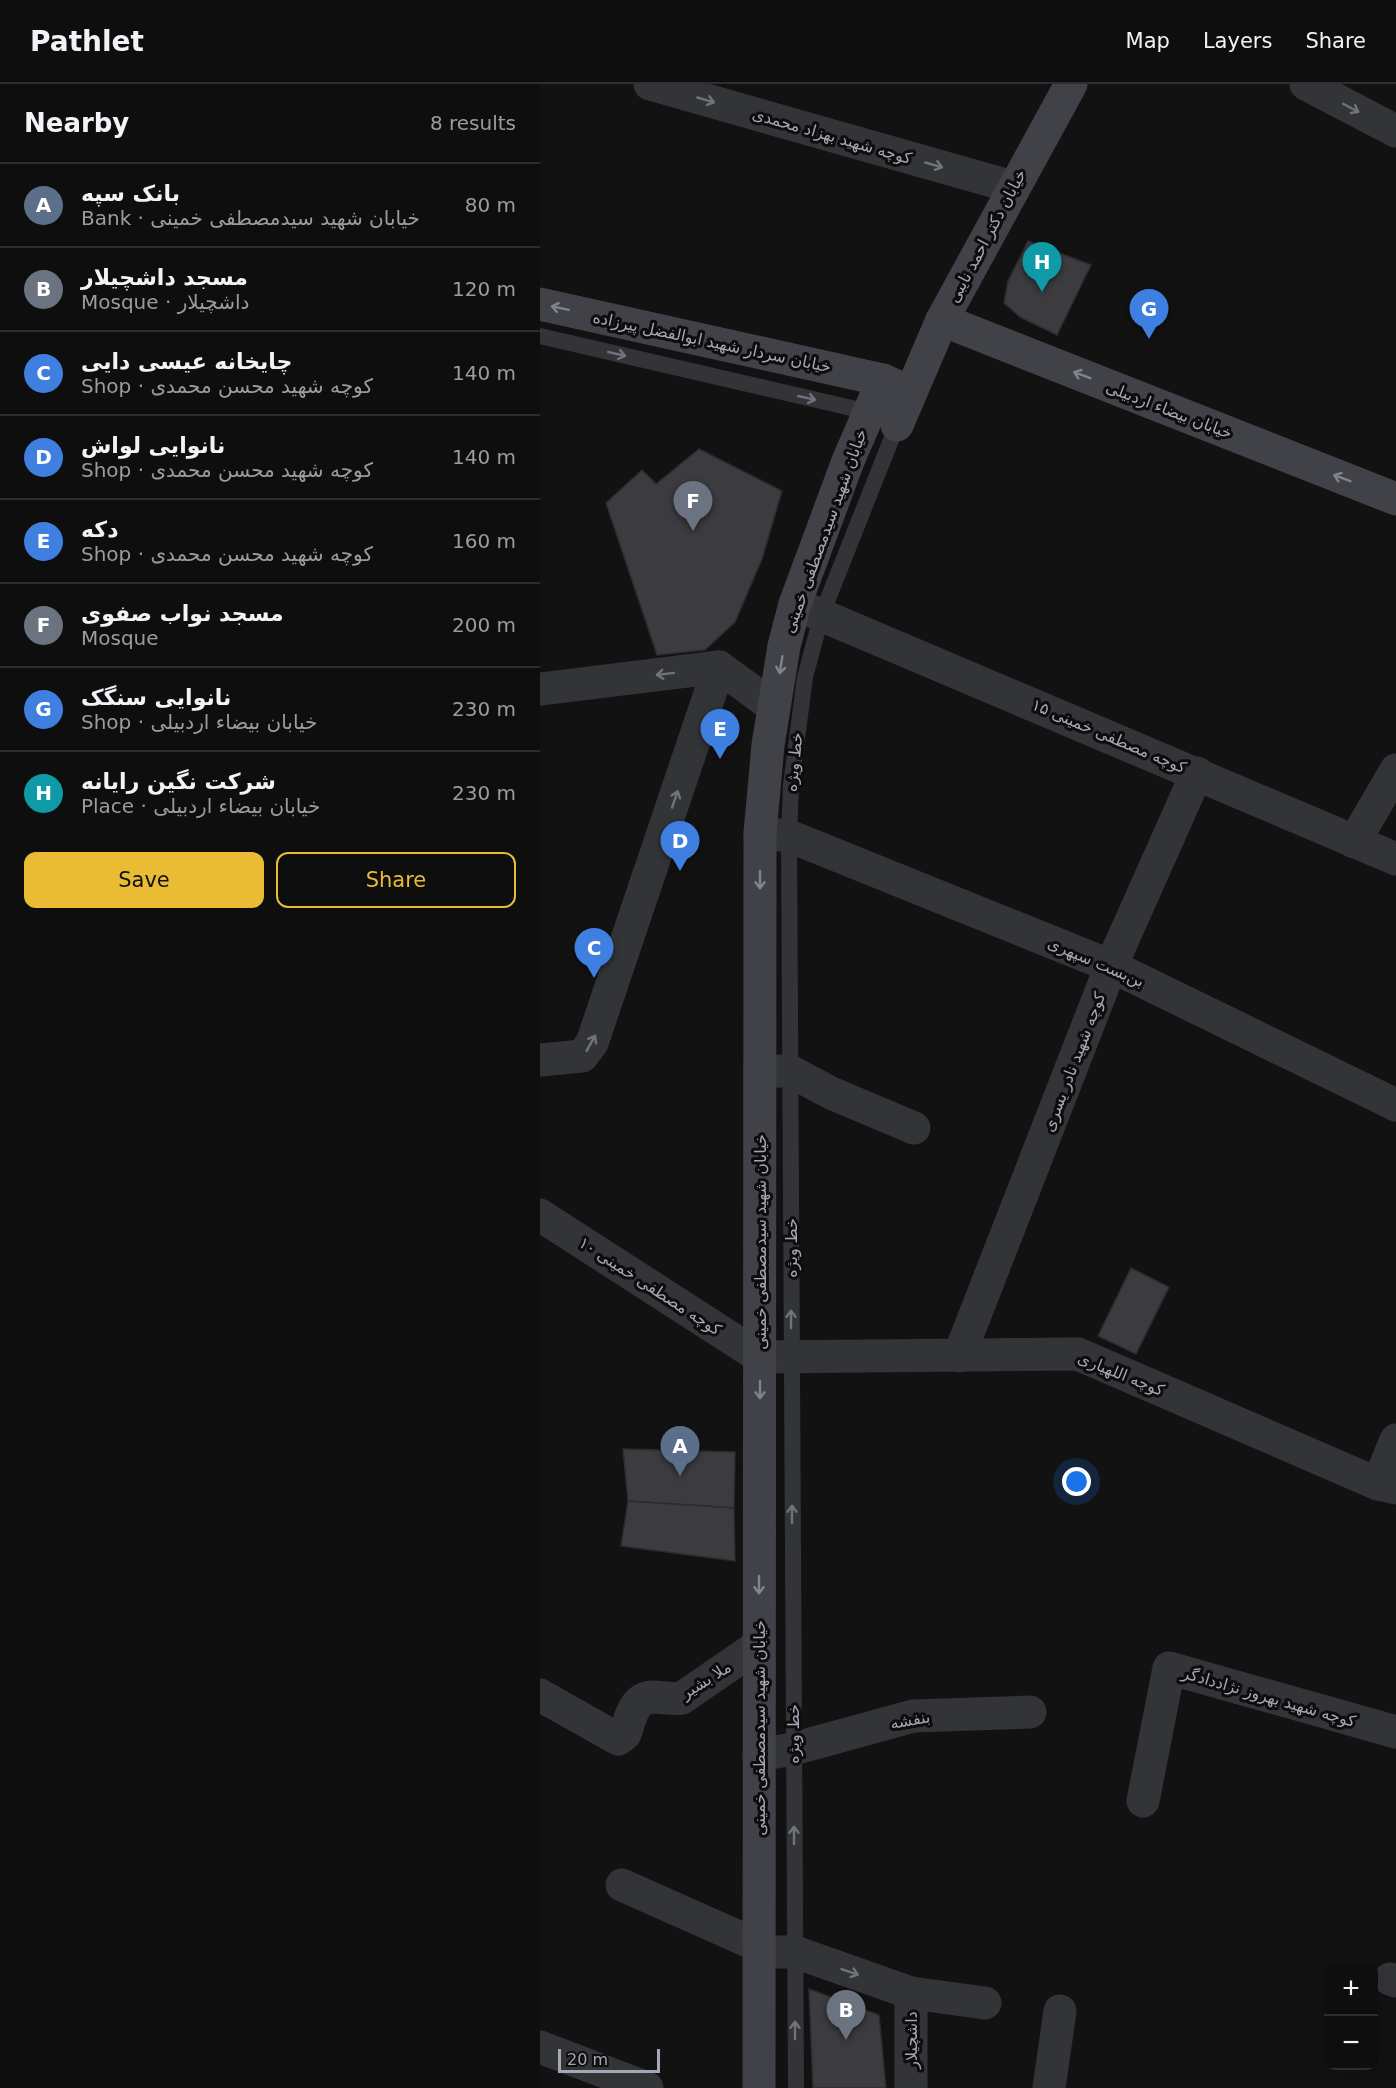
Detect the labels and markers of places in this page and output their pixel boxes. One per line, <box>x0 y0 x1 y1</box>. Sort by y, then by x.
pin: H <box>1022 242 1062 292</box>
pin: G <box>1130 290 1168 339</box>
pin: F <box>674 482 712 531</box>
pin: E <box>700 710 740 759</box>
pin: D <box>660 822 700 871</box>
pin: C <box>574 928 614 978</box>
pin: A <box>660 1426 700 1476</box>
pin: B <box>826 1990 866 2040</box>

